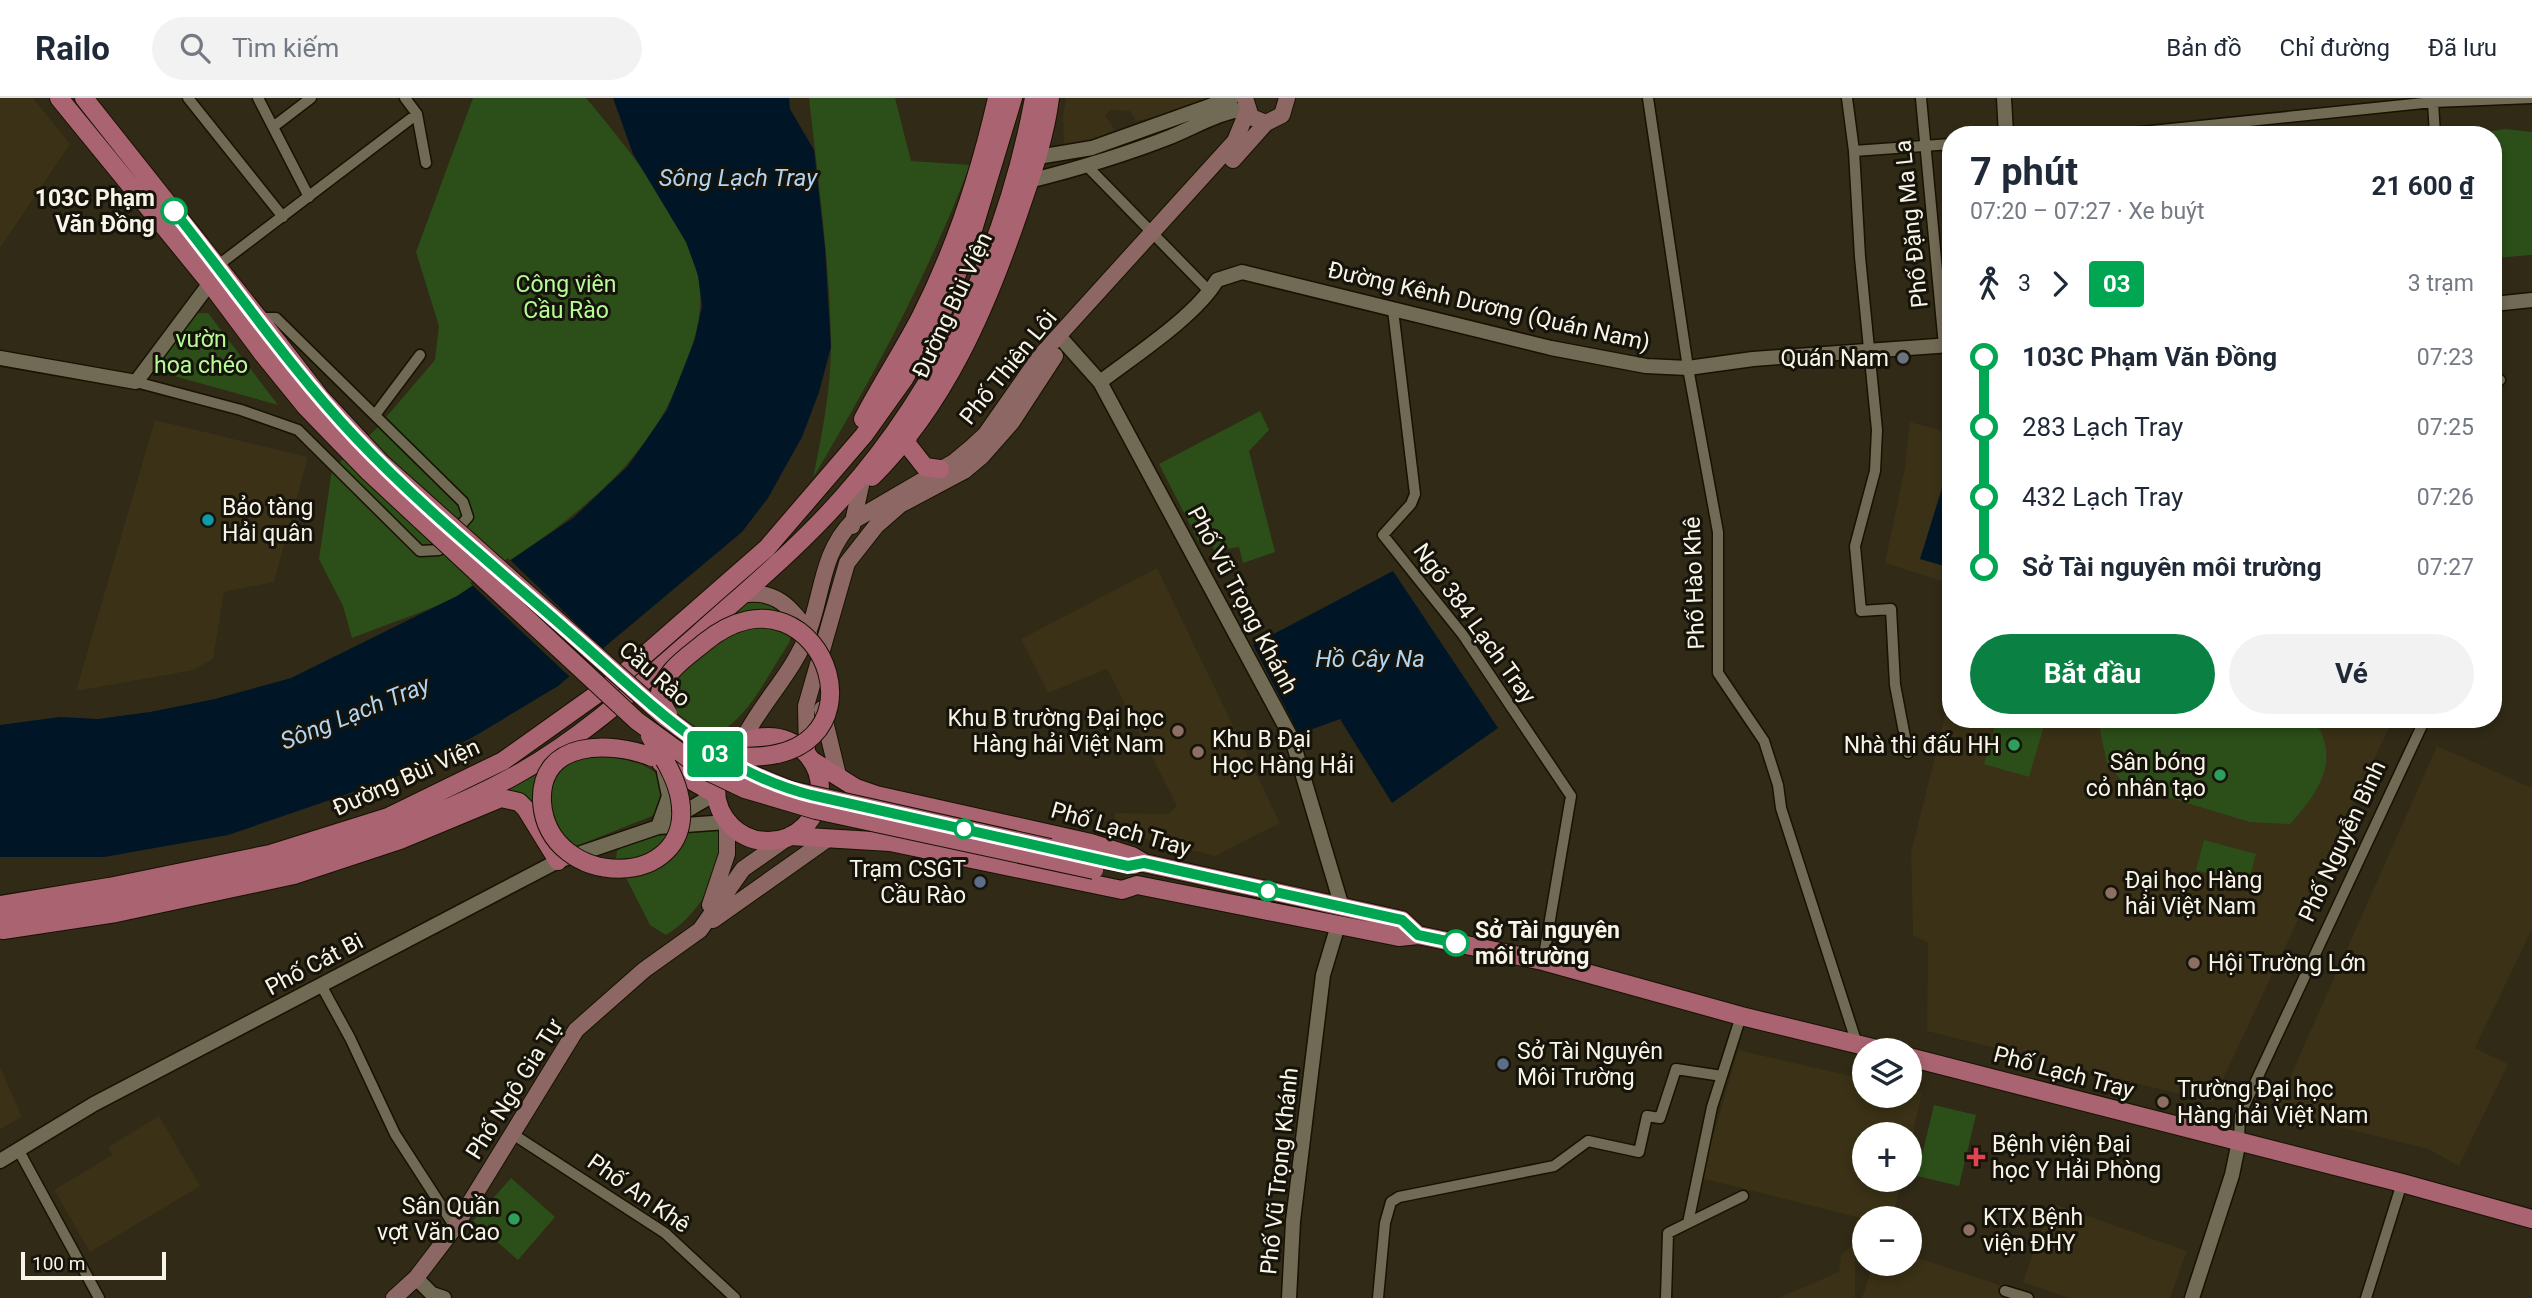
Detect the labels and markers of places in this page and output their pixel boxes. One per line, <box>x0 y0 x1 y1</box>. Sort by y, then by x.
place label: 103C Phạm Văn Đồng <box>35 185 155 238</box>
marker: 103C Phạm Văn Đồng <box>161 198 187 224</box>
place label: Quán Nam <box>1780 345 1889 372</box>
marker: Quán Nam <box>1895 350 1911 366</box>
place label: Bảo tàng Hải quân <box>222 494 313 547</box>
marker: Bảo tàng Hải quân <box>200 512 216 528</box>
place label: Khu B trường Đại học Hàng hải Việt Nam <box>947 705 1164 758</box>
marker: Khu B trường Đại học Hàng hải Việt Nam <box>1170 723 1186 739</box>
place label: Khu B Đại Học Hàng Hải <box>1212 726 1354 779</box>
place label: Nhà thi đấu HH <box>1844 732 2000 759</box>
marker: Nhà thi đấu HH <box>2006 737 2022 753</box>
marker: Khu B Đại Học Hàng Hải <box>1190 744 1206 760</box>
place label: Sân bóng cỏ nhân tạo <box>2086 749 2206 802</box>
marker: Sân bóng cỏ nhân tạo <box>2212 767 2228 783</box>
unlabelled marker <box>954 819 974 839</box>
place label: Trạm CSGT Cầu Rào <box>849 856 966 909</box>
place label: Đại học Hàng hải Việt Nam <box>2125 867 2262 920</box>
marker: Trạm CSGT Cầu Rào <box>972 874 988 890</box>
unlabelled marker <box>1258 881 1278 901</box>
marker: Đại học Hàng hải Việt Nam <box>2103 885 2119 901</box>
place label: Sở Tài nguyên môi trường <box>1475 917 1620 970</box>
marker: Sở Tài nguyên môi trường <box>1443 930 1469 956</box>
place label: Hội Trường Lớn <box>2208 950 2366 977</box>
marker: Hội Trường Lớn <box>2186 955 2202 971</box>
place label: Sở Tài Nguyên Môi Trường <box>1517 1038 1663 1091</box>
marker: Sở Tài Nguyên Môi Trường <box>1495 1056 1511 1072</box>
place label: Trường Đại học Hàng hải Việt Nam <box>2177 1076 2368 1129</box>
marker: Trường Đại học Hàng hải Việt Nam <box>2155 1094 2171 1110</box>
place label: Bệnh viện Đại học Y Hải Phòng <box>1992 1131 2161 1184</box>
marker: Bệnh viện Đại học Y Hải Phòng <box>1966 1147 1986 1167</box>
place label: Sân Quần vợt Văn Cao <box>377 1193 500 1246</box>
place label: KTX Bệnh viện ĐHY <box>1983 1204 2083 1257</box>
marker: Sân Quần vợt Văn Cao <box>506 1211 522 1227</box>
marker: KTX Bệnh viện ĐHY <box>1961 1222 1977 1238</box>

